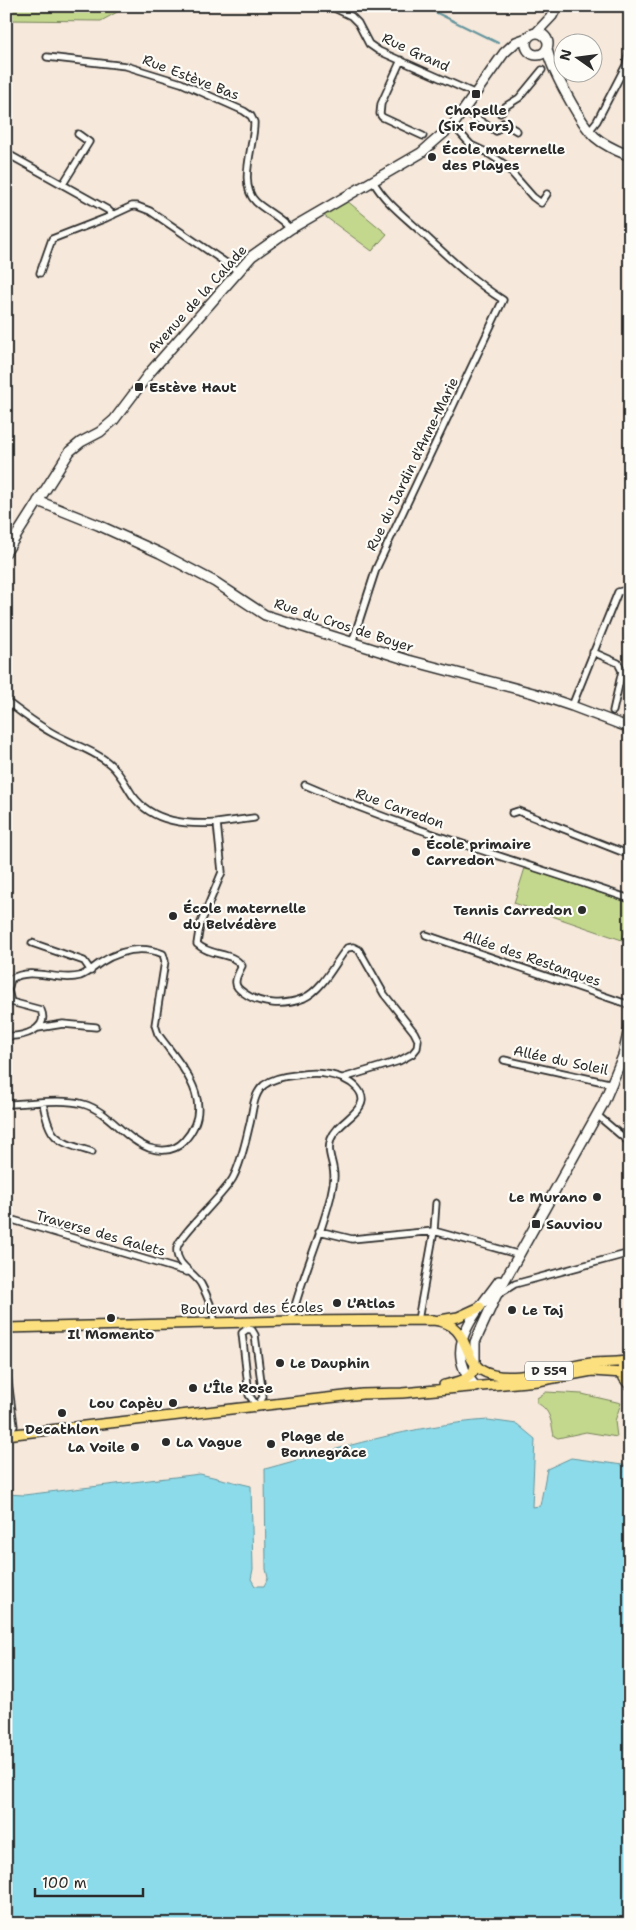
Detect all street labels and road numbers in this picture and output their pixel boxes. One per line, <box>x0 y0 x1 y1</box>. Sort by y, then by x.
street label: Rue Grand <box>379 29 453 76</box>
street label: Rue Estève Bas <box>140 50 242 104</box>
street label: Avenue de la Calade <box>144 241 250 357</box>
street label: Rue du Jardin d'Anne-Marie <box>362 374 462 554</box>
street label: Rue du Cros de Boyer <box>272 594 416 656</box>
street label: Rue Carredon <box>353 784 447 832</box>
street label: Allée des Restanques <box>461 926 603 990</box>
street label: Allée du Soleil <box>512 1041 611 1079</box>
street label: Traverse des Galets <box>34 1206 168 1260</box>
street label: Boulevard des Écoles <box>181 1298 324 1318</box>
road number: D 559 <box>525 1362 573 1380</box>

